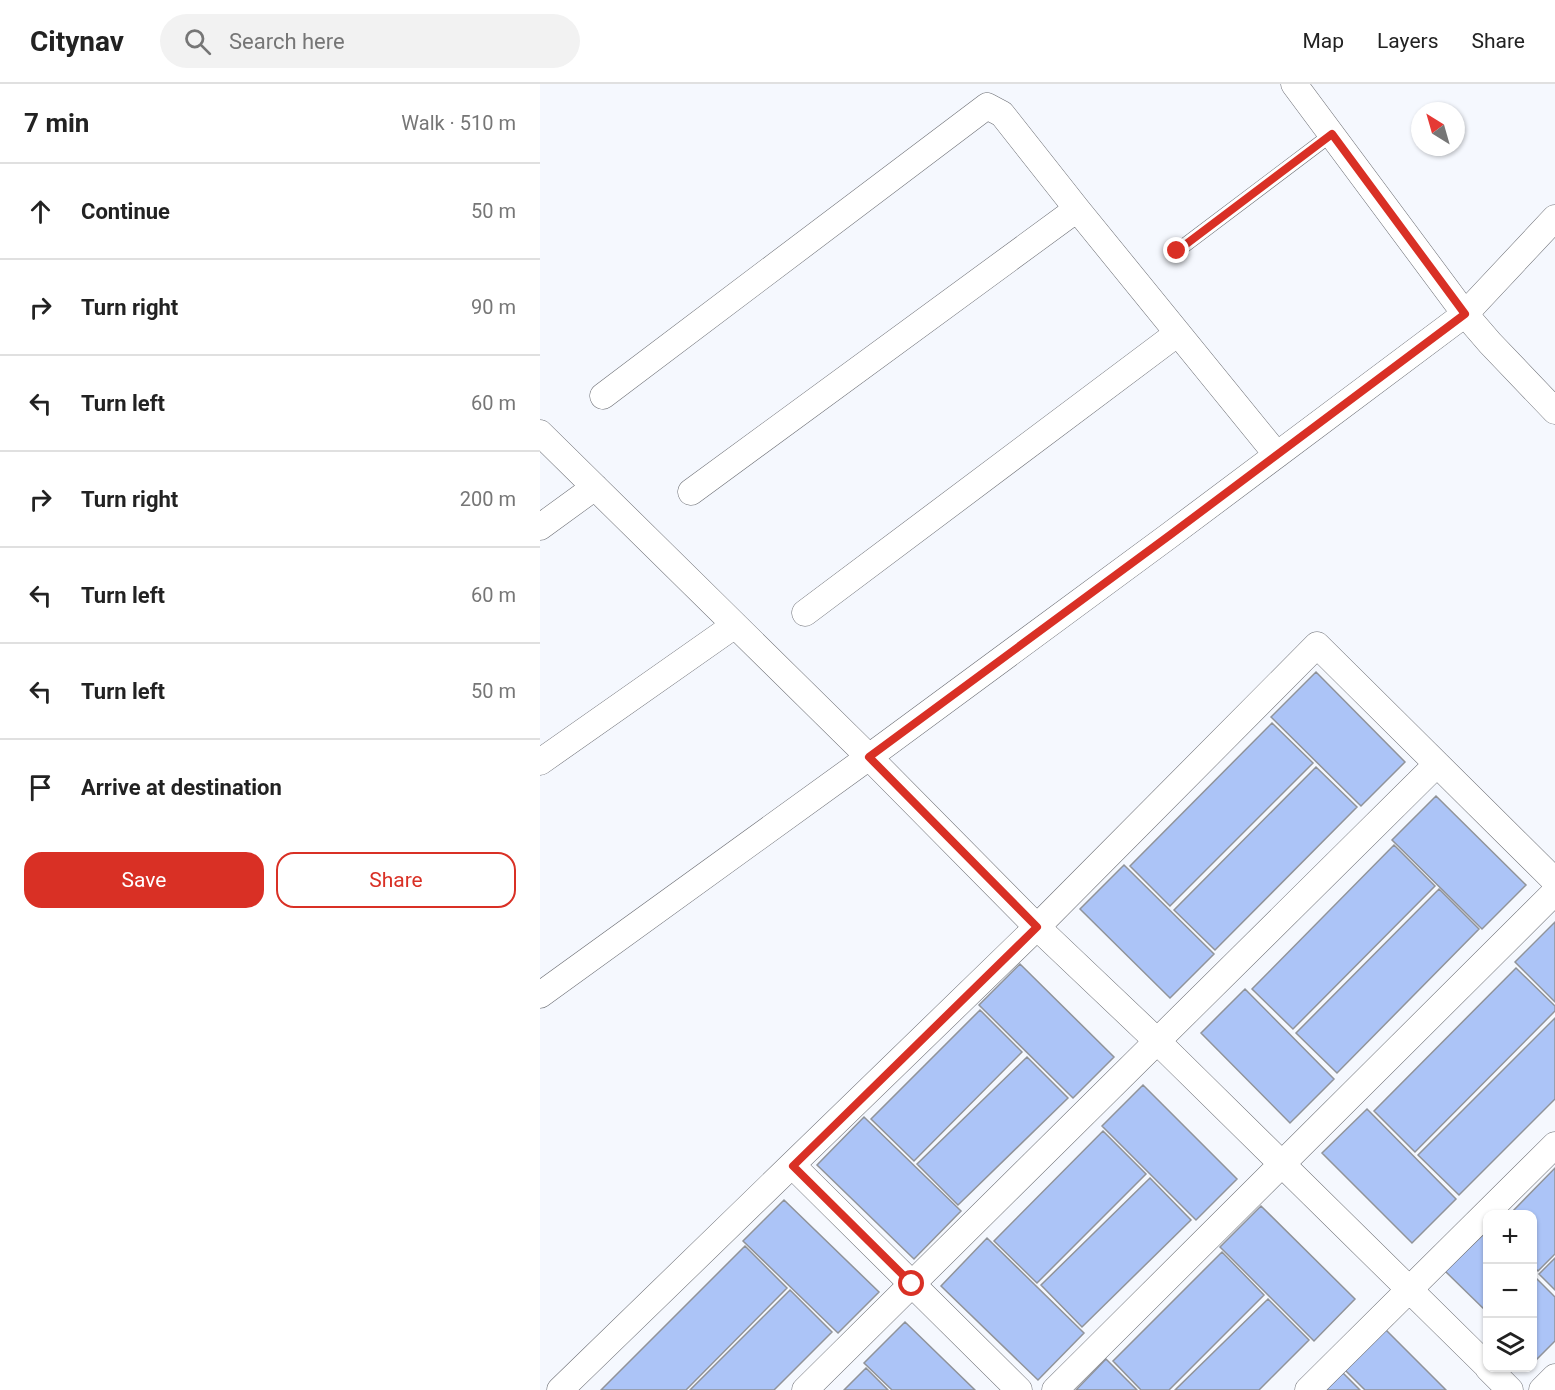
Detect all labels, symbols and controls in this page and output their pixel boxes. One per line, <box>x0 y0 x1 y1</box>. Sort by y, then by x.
search box <box>160 14 580 68</box>
text: Citynav <box>30 25 124 58</box>
icon: search <box>181 25 214 58</box>
text: Search here <box>229 29 345 54</box>
text: Map <box>1302 29 1344 53</box>
text: Layers <box>1377 29 1438 53</box>
text: Share <box>1471 29 1525 53</box>
north arrow <box>1411 102 1465 156</box>
text: 7 min <box>24 108 89 138</box>
text: Walk · 510 m <box>401 111 516 135</box>
icon: ahead <box>24 195 57 228</box>
text: Continue <box>81 199 170 224</box>
text: 50 m <box>471 199 516 223</box>
route end <box>1163 237 1189 263</box>
icon: right <box>24 291 57 324</box>
text: Turn right <box>81 295 178 320</box>
text: 90 m <box>471 295 516 319</box>
icon: left <box>24 387 57 420</box>
text: Turn left <box>81 391 165 416</box>
text: 60 m <box>471 391 516 415</box>
icon: right <box>24 483 57 516</box>
text: Turn right <box>81 487 178 512</box>
text: 200 m <box>460 487 516 511</box>
icon: left <box>24 579 57 612</box>
text: Turn left <box>81 583 165 608</box>
text: 60 m <box>471 583 516 607</box>
icon: left <box>24 675 57 708</box>
text: Turn left <box>81 679 165 704</box>
text: 50 m <box>471 679 516 703</box>
icon: arrive <box>24 771 57 804</box>
text: Arrive at destination <box>81 775 282 800</box>
button: Save <box>24 852 264 908</box>
button: Share <box>276 852 516 908</box>
map controls <box>1483 1210 1537 1372</box>
button: + <box>1483 1210 1537 1264</box>
button: − <box>1483 1264 1537 1318</box>
route start <box>898 1270 924 1296</box>
button: layers <box>1483 1318 1537 1372</box>

